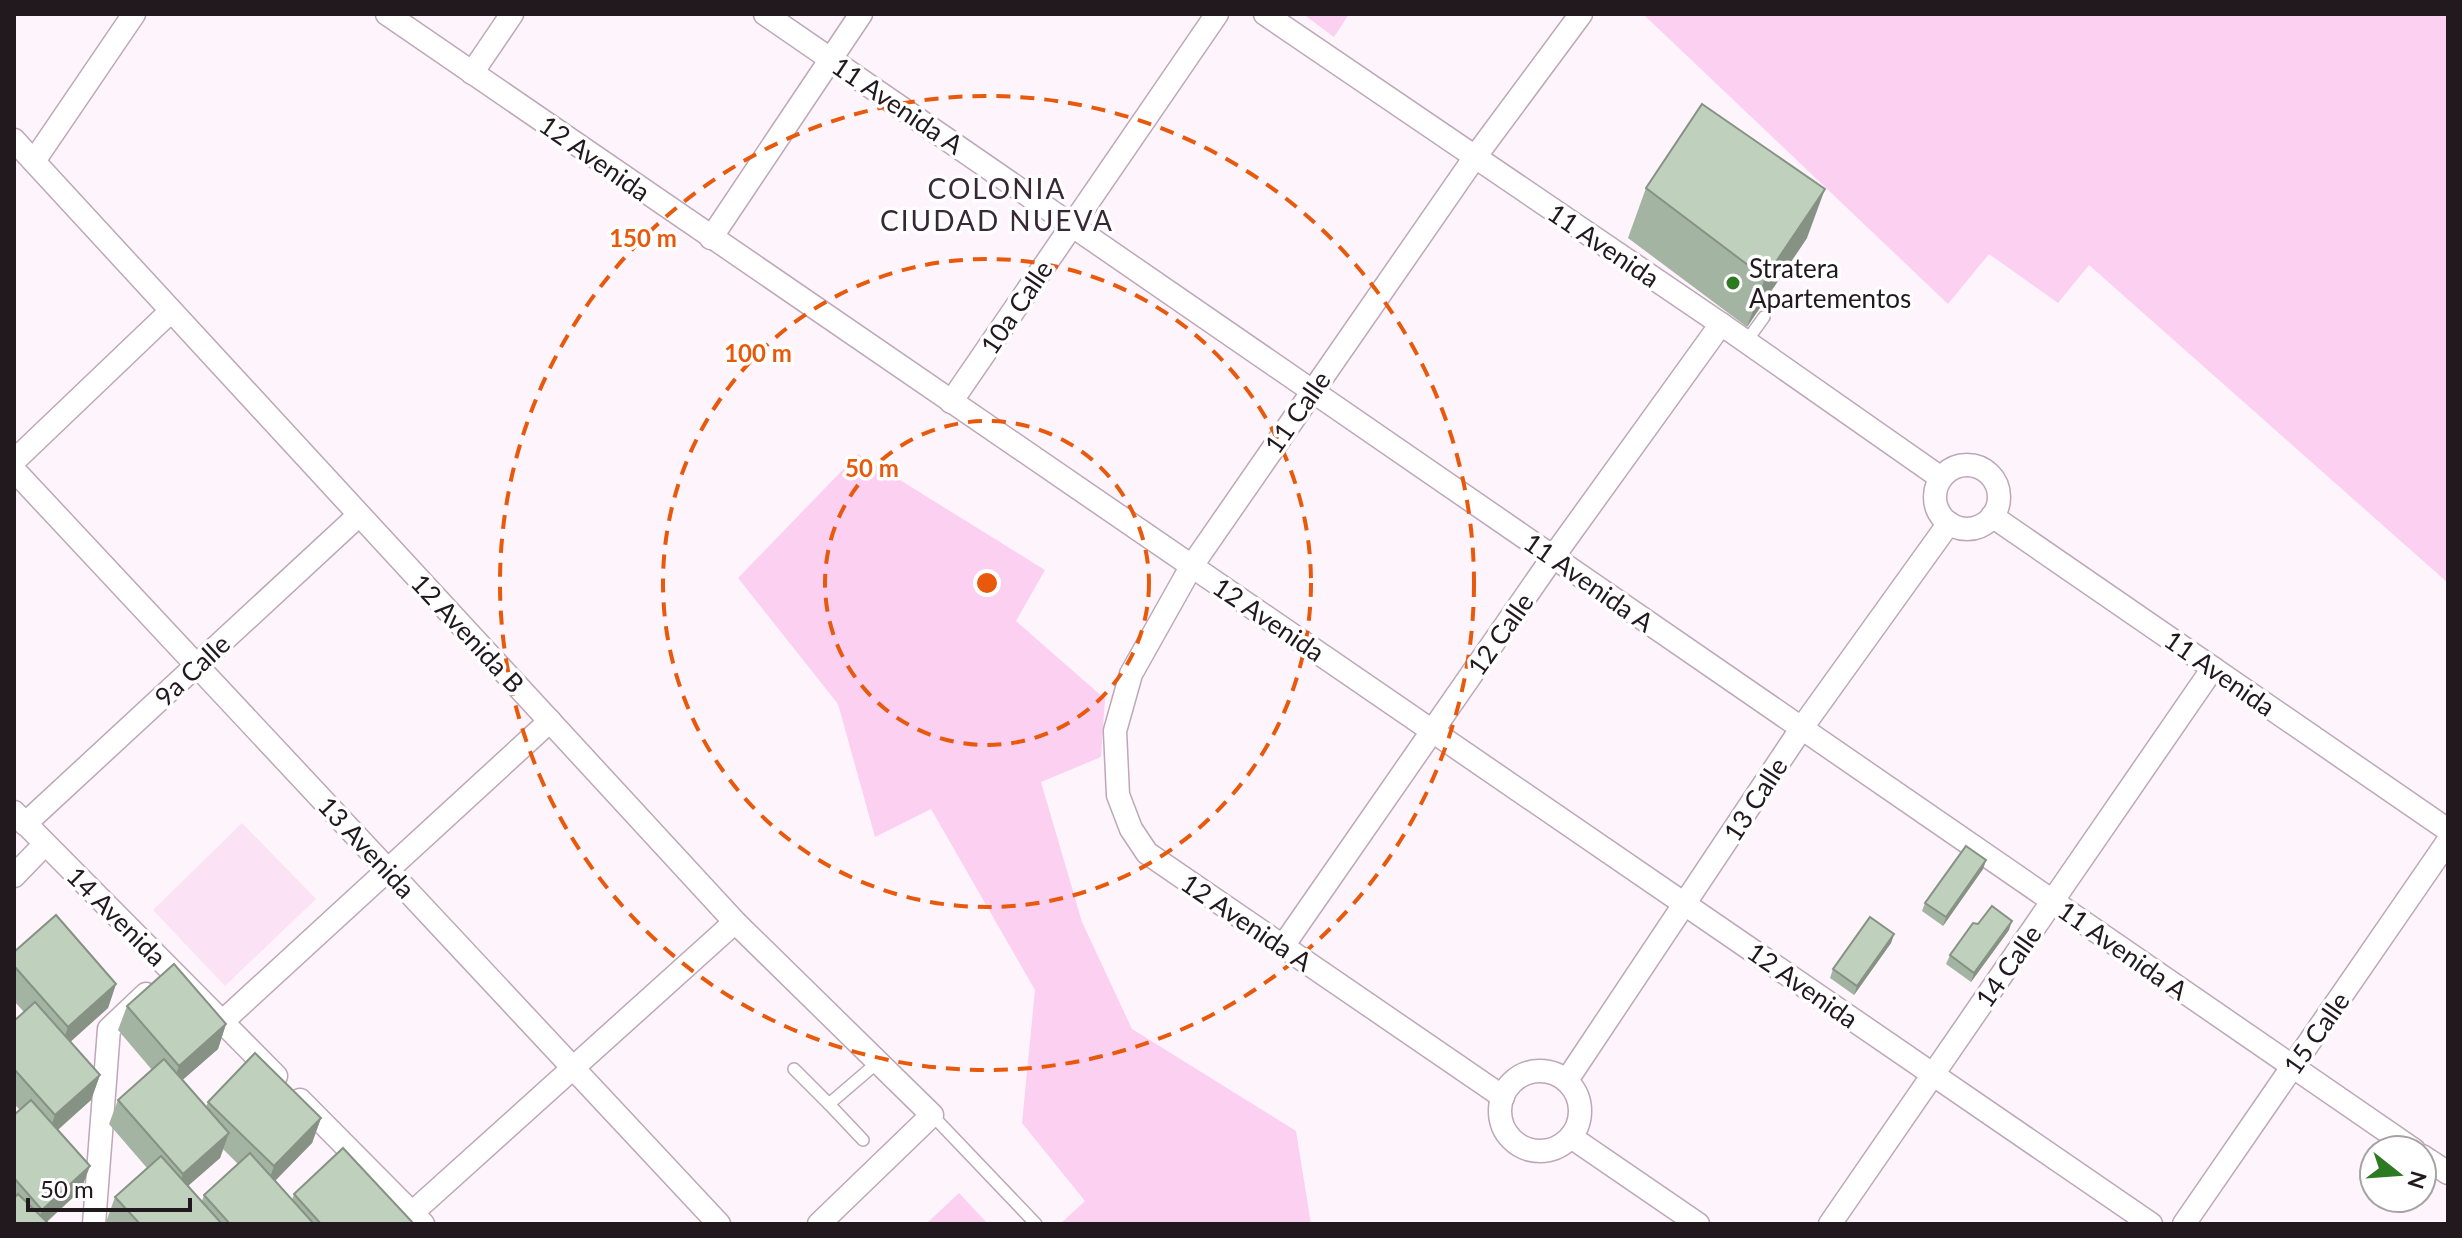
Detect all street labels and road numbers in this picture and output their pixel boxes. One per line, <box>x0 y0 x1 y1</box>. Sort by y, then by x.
street label: 11 Avenida A <box>826 50 970 161</box>
street label: 12 Avenida <box>534 108 656 208</box>
street label: 11 Avenida <box>1542 196 1666 294</box>
street label: 10a Calle <box>973 254 1059 360</box>
street label: 11 Calle <box>1257 365 1337 459</box>
street label: 11 Avenida A <box>1518 526 1660 639</box>
street label: 12 Avenida B <box>405 567 531 699</box>
street label: 12 Avenida <box>1207 570 1331 668</box>
street label: 12 Calle <box>1460 587 1540 681</box>
street label: 11 Avenida <box>2159 623 2281 723</box>
street label: 9a Calle <box>148 627 236 713</box>
street label: 13 Calle <box>1716 751 1794 847</box>
street label: 13 Avenida <box>312 789 422 905</box>
street label: 14 Avenida <box>61 860 173 972</box>
street label: 12 Avenida A <box>1175 867 1319 978</box>
street label: 11 Avenida A <box>2052 894 2194 1007</box>
street label: 14 Calle <box>1968 919 2048 1013</box>
street label: 12 Avenida <box>1742 935 1864 1035</box>
street label: 15 Calle <box>2276 986 2356 1080</box>

